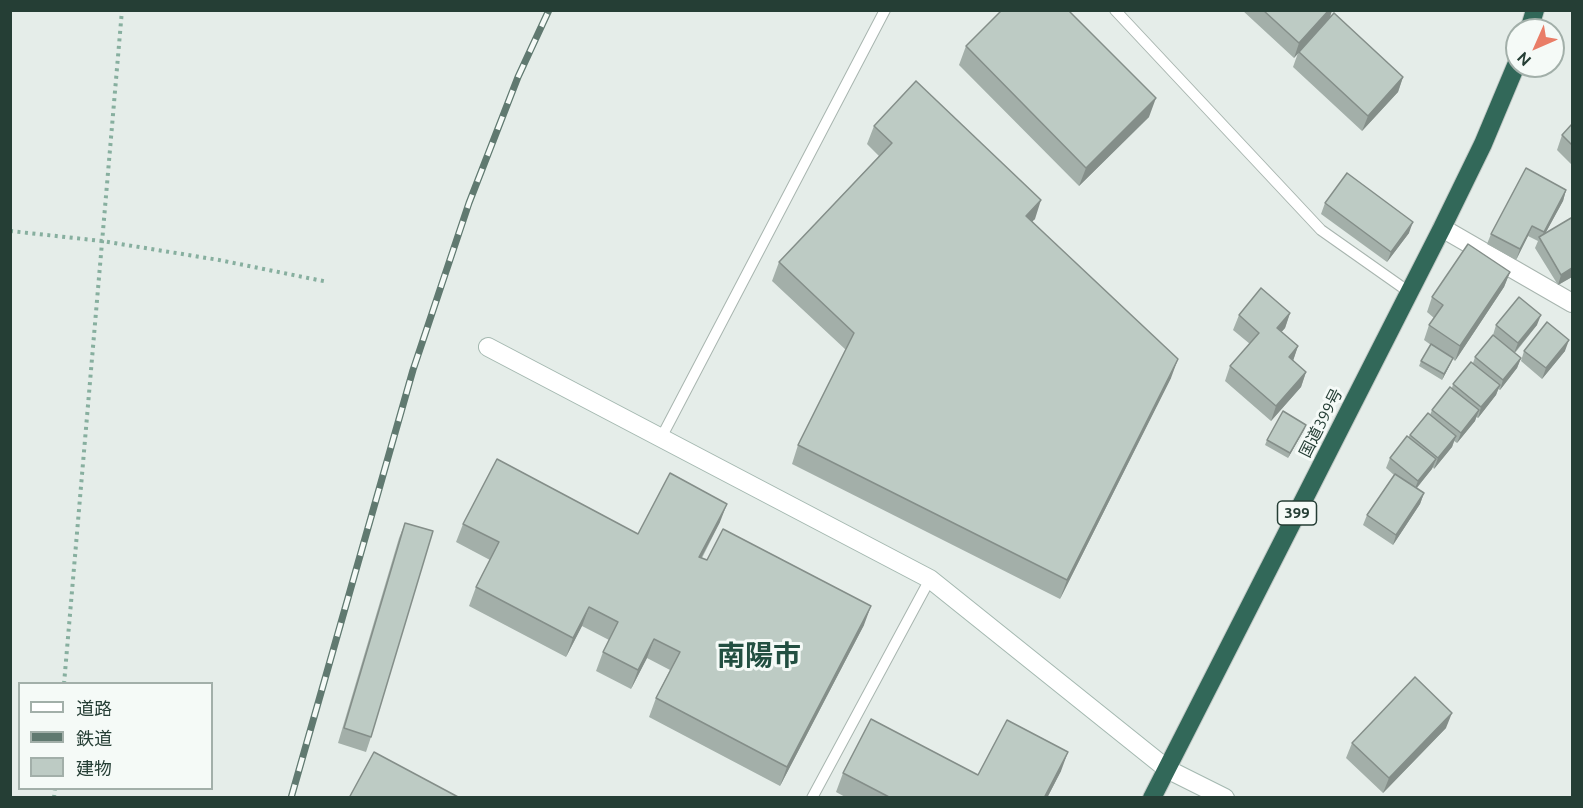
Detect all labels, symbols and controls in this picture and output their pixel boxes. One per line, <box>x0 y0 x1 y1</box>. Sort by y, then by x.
north arrow <box>1505 18 1565 78</box>
text: N <box>1513 49 1534 70</box>
street label: 国道399号 <box>1295 385 1347 461</box>
road number: 399 <box>1278 501 1316 525</box>
district label: 南陽市 <box>717 639 801 673</box>
legend <box>18 682 213 790</box>
text: 道路 <box>76 698 112 718</box>
text: 鉄道 <box>76 728 112 748</box>
text: 建物 <box>76 758 112 778</box>

